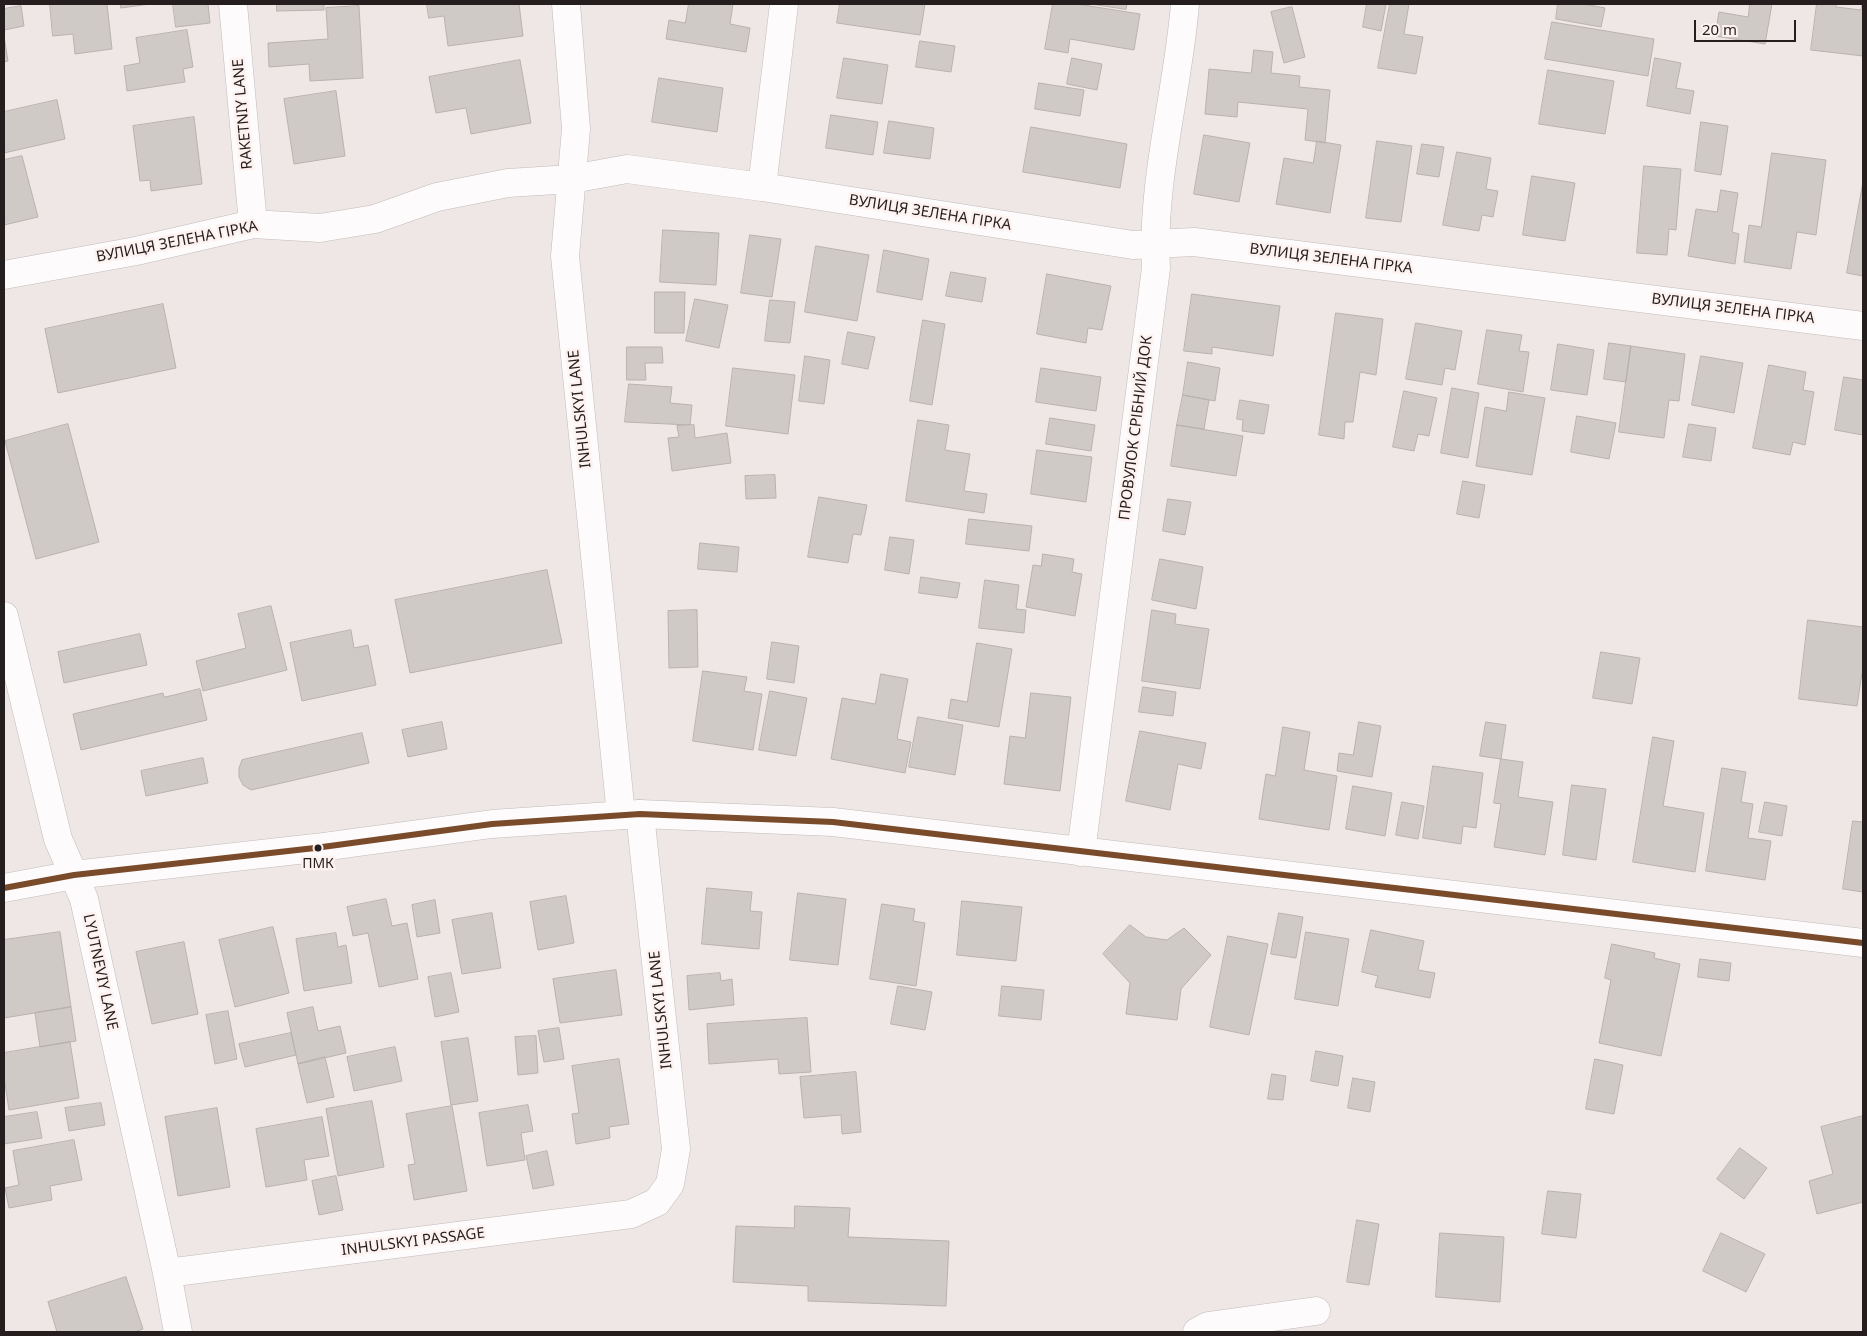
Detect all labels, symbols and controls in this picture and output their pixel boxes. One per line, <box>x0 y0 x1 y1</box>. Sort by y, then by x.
scale bar <box>1697 10 1800 42</box>
text: 20 m <box>1702 19 1737 39</box>
street label: RAKETNIY LANE <box>229 58 257 170</box>
street label: ВУЛИЦЯ ЗЕЛЕНА ГІРКА <box>847 191 1013 235</box>
street label: ВУЛИЦЯ ЗЕЛЕНА ГІРКА <box>95 217 259 267</box>
street label: ВУЛИЦЯ ЗЕЛЕНА ГІРКА <box>1248 240 1414 278</box>
street label: ВУЛИЦЯ ЗЕЛЕНА ГІРКА <box>1650 290 1816 328</box>
street label: ПРОВУЛОК СРІБНИЙ ДОК <box>1116 335 1156 521</box>
street label: INHULSKYI LANE <box>565 349 595 469</box>
marker: ПМК <box>313 843 323 853</box>
place label: ПМК <box>302 856 334 872</box>
street label: LYUTNEVIY LANE <box>79 912 121 1032</box>
street label: INHULSKYI LANE <box>646 950 676 1070</box>
street label: INHULSKYI PASSAGE <box>340 1224 486 1260</box>

